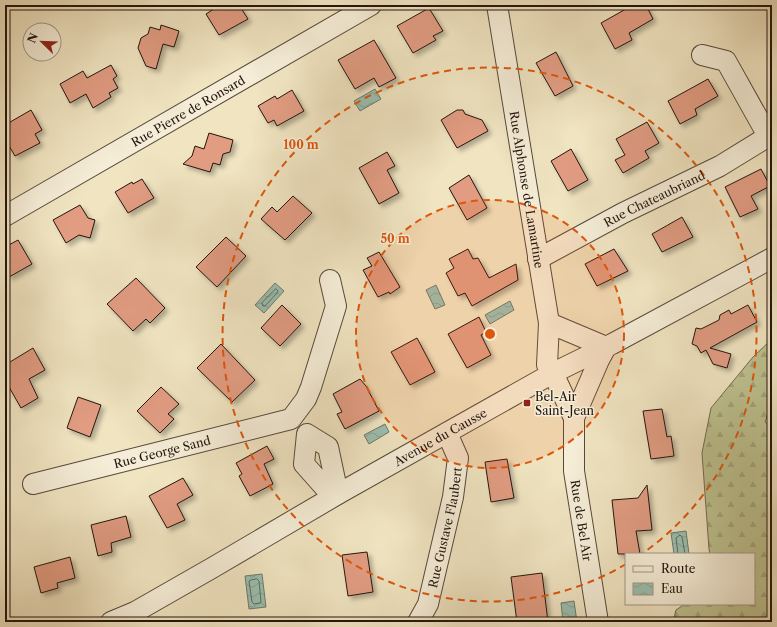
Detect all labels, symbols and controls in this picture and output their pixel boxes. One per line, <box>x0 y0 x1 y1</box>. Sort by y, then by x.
north arrow <box>22 22 62 62</box>
text: N <box>24 31 41 45</box>
street label: Rue Pierre de Ronsard <box>128 72 248 149</box>
street label: Rue Alphonse de Lamartine <box>507 110 547 270</box>
text: 100 m <box>283 137 319 152</box>
street label: Rue Chateaubriand <box>601 167 708 230</box>
text: 50 m <box>380 231 410 246</box>
centre of rings <box>483 327 497 341</box>
place label: Bel-Air Saint-Jean <box>535 389 594 418</box>
marker: Bel-Air Saint-Jean <box>522 398 532 408</box>
street label: Avenue du Causse <box>390 404 489 469</box>
street label: Rue George Sand <box>112 432 213 471</box>
street label: Rue Gustave Flaubert <box>425 465 464 589</box>
street label: Rue de Bel Air <box>568 479 596 562</box>
legend <box>625 553 755 605</box>
text: Route <box>661 561 696 576</box>
text: Eau <box>661 581 684 596</box>

